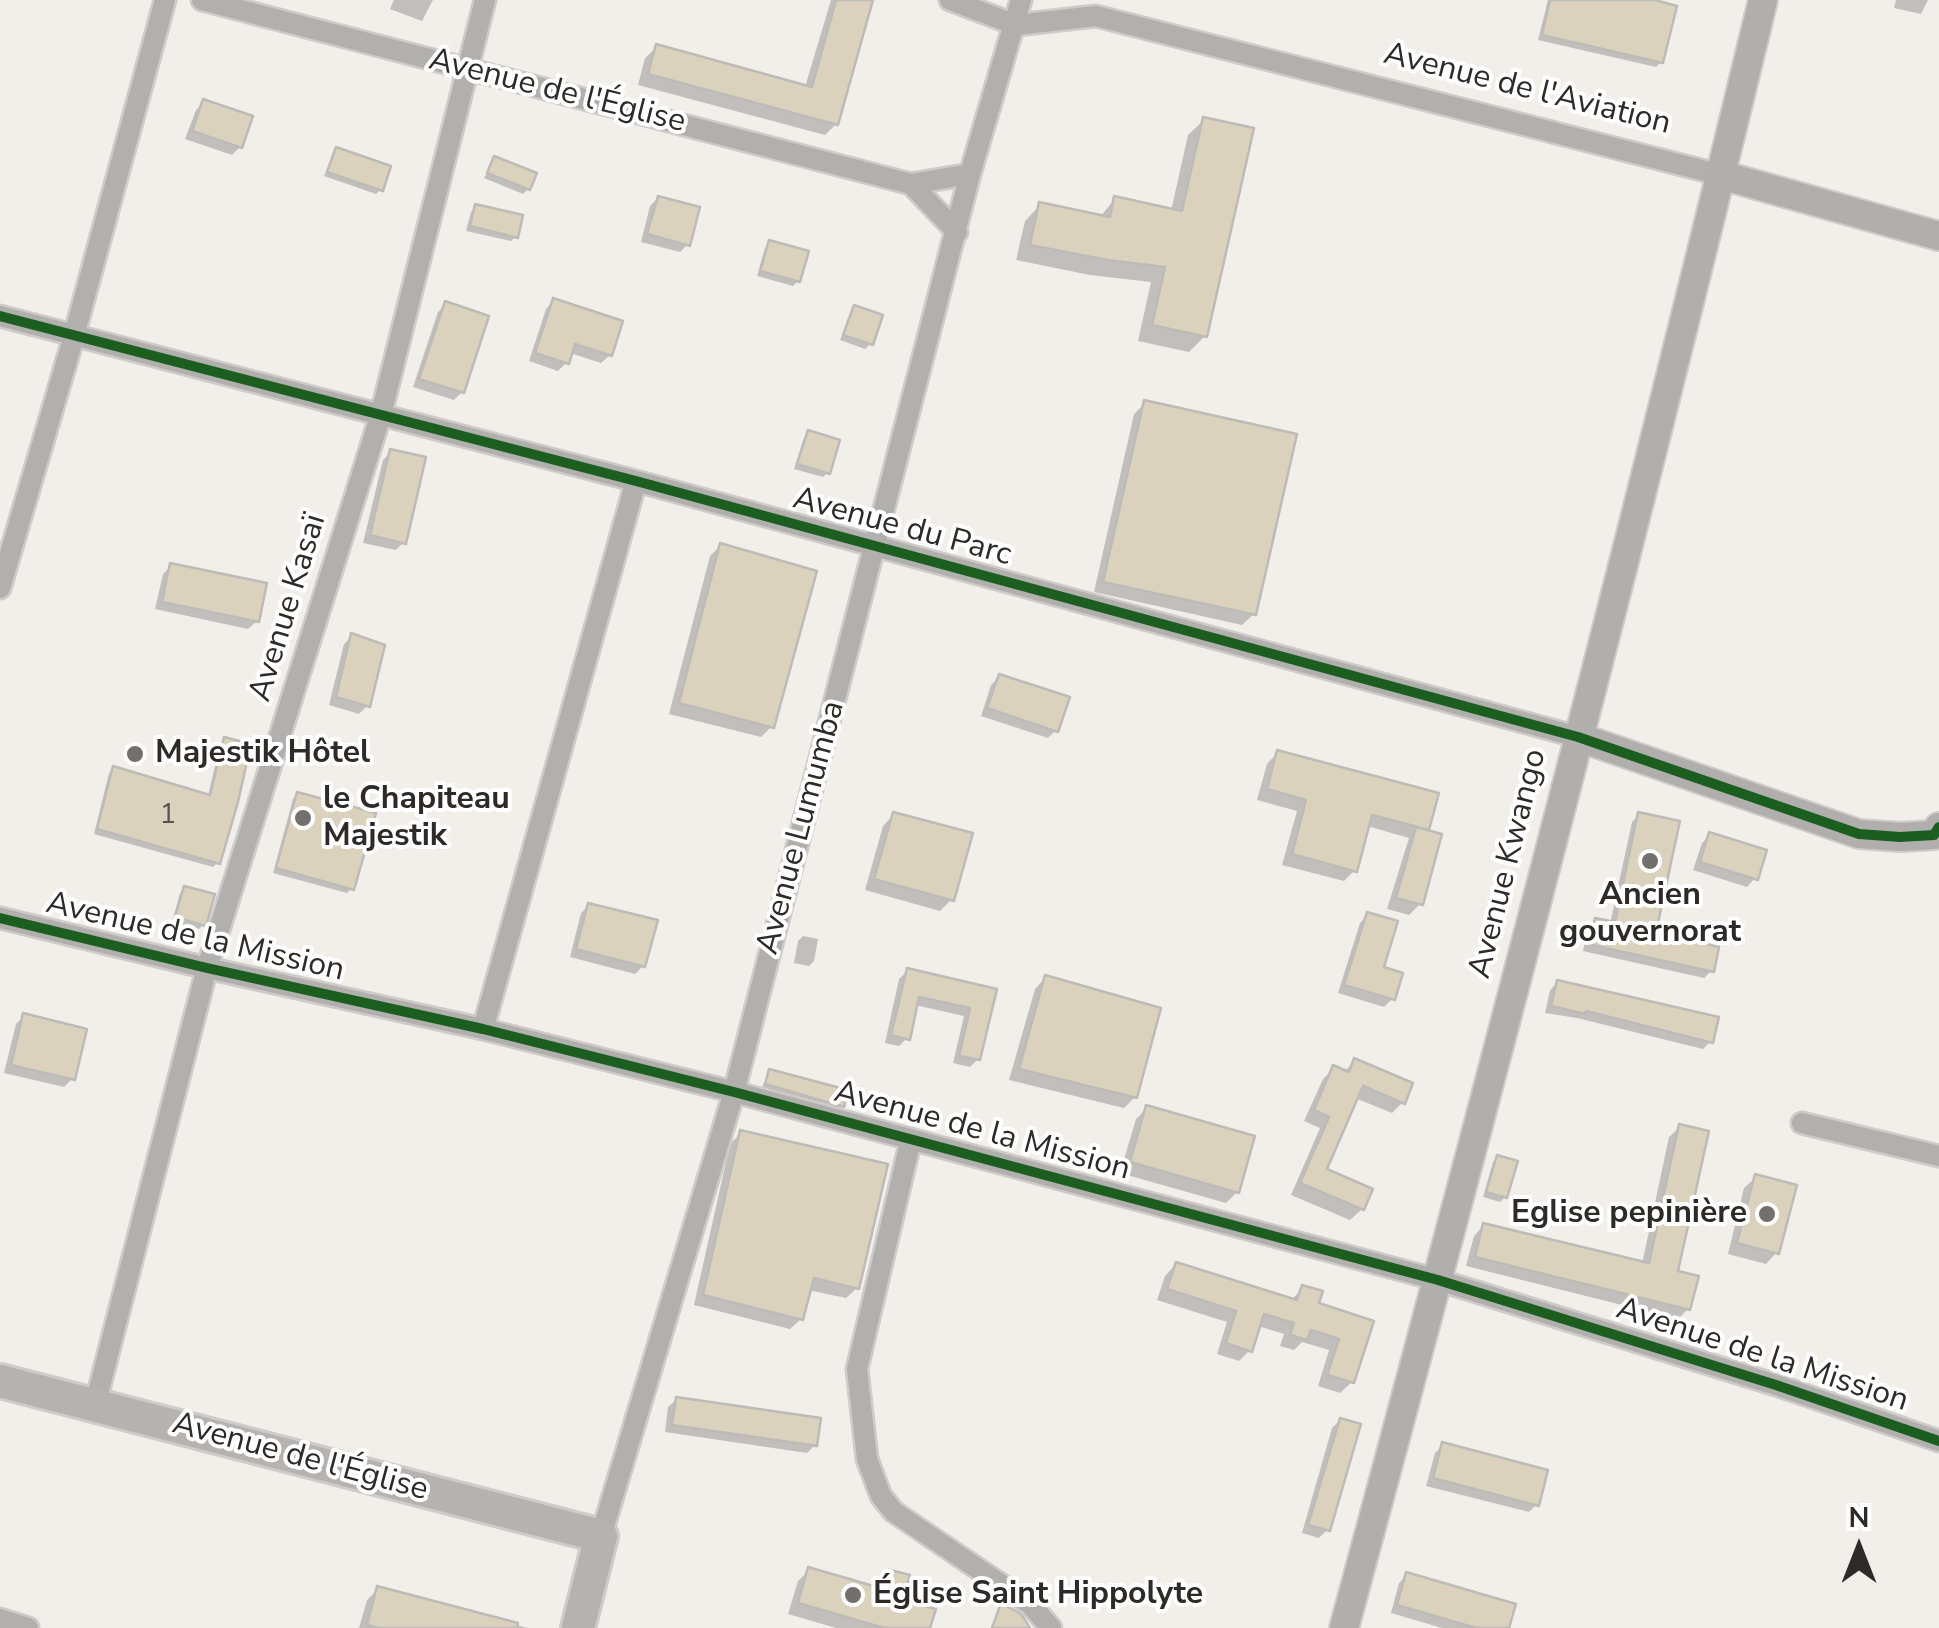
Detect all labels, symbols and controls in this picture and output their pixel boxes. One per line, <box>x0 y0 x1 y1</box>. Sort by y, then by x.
street label: Avenue de l'Aviation <box>1380 36 1674 144</box>
street label: Avenue de l'Église <box>425 42 689 142</box>
street label: Avenue du Parc <box>789 480 1015 576</box>
street label: Avenue Kasaï <box>242 510 336 706</box>
street label: Avenue Lumumba <box>750 697 854 959</box>
place label: Majestik Hôtel <box>155 735 370 773</box>
marker: Majestik Hôtel <box>124 743 146 765</box>
street label: Avenue Kwango <box>1462 746 1556 982</box>
place label: le Chapiteau Majestik <box>323 781 510 856</box>
house number: 1 <box>160 799 176 833</box>
marker: le Chapiteau Majestik <box>292 807 314 829</box>
marker: Ancien gouvernorat <box>1639 850 1661 872</box>
place label: Ancien gouvernorat <box>1559 877 1741 952</box>
street label: Avenue de la Mission <box>42 885 348 991</box>
street label: Avenue de la Mission <box>830 1074 1134 1190</box>
place label: Eglise pepinière <box>1511 1195 1747 1233</box>
marker: Eglise pepinière <box>1756 1203 1778 1225</box>
street label: Avenue de la Mission <box>1611 1291 1913 1421</box>
street label: Avenue de l'Église <box>168 1405 432 1511</box>
north arrow <box>1809 1498 1909 1598</box>
text: N <box>1849 1499 1869 1537</box>
place label: Église Saint Hippolyte <box>873 1576 1203 1614</box>
marker: Église Saint Hippolyte <box>842 1584 864 1606</box>

